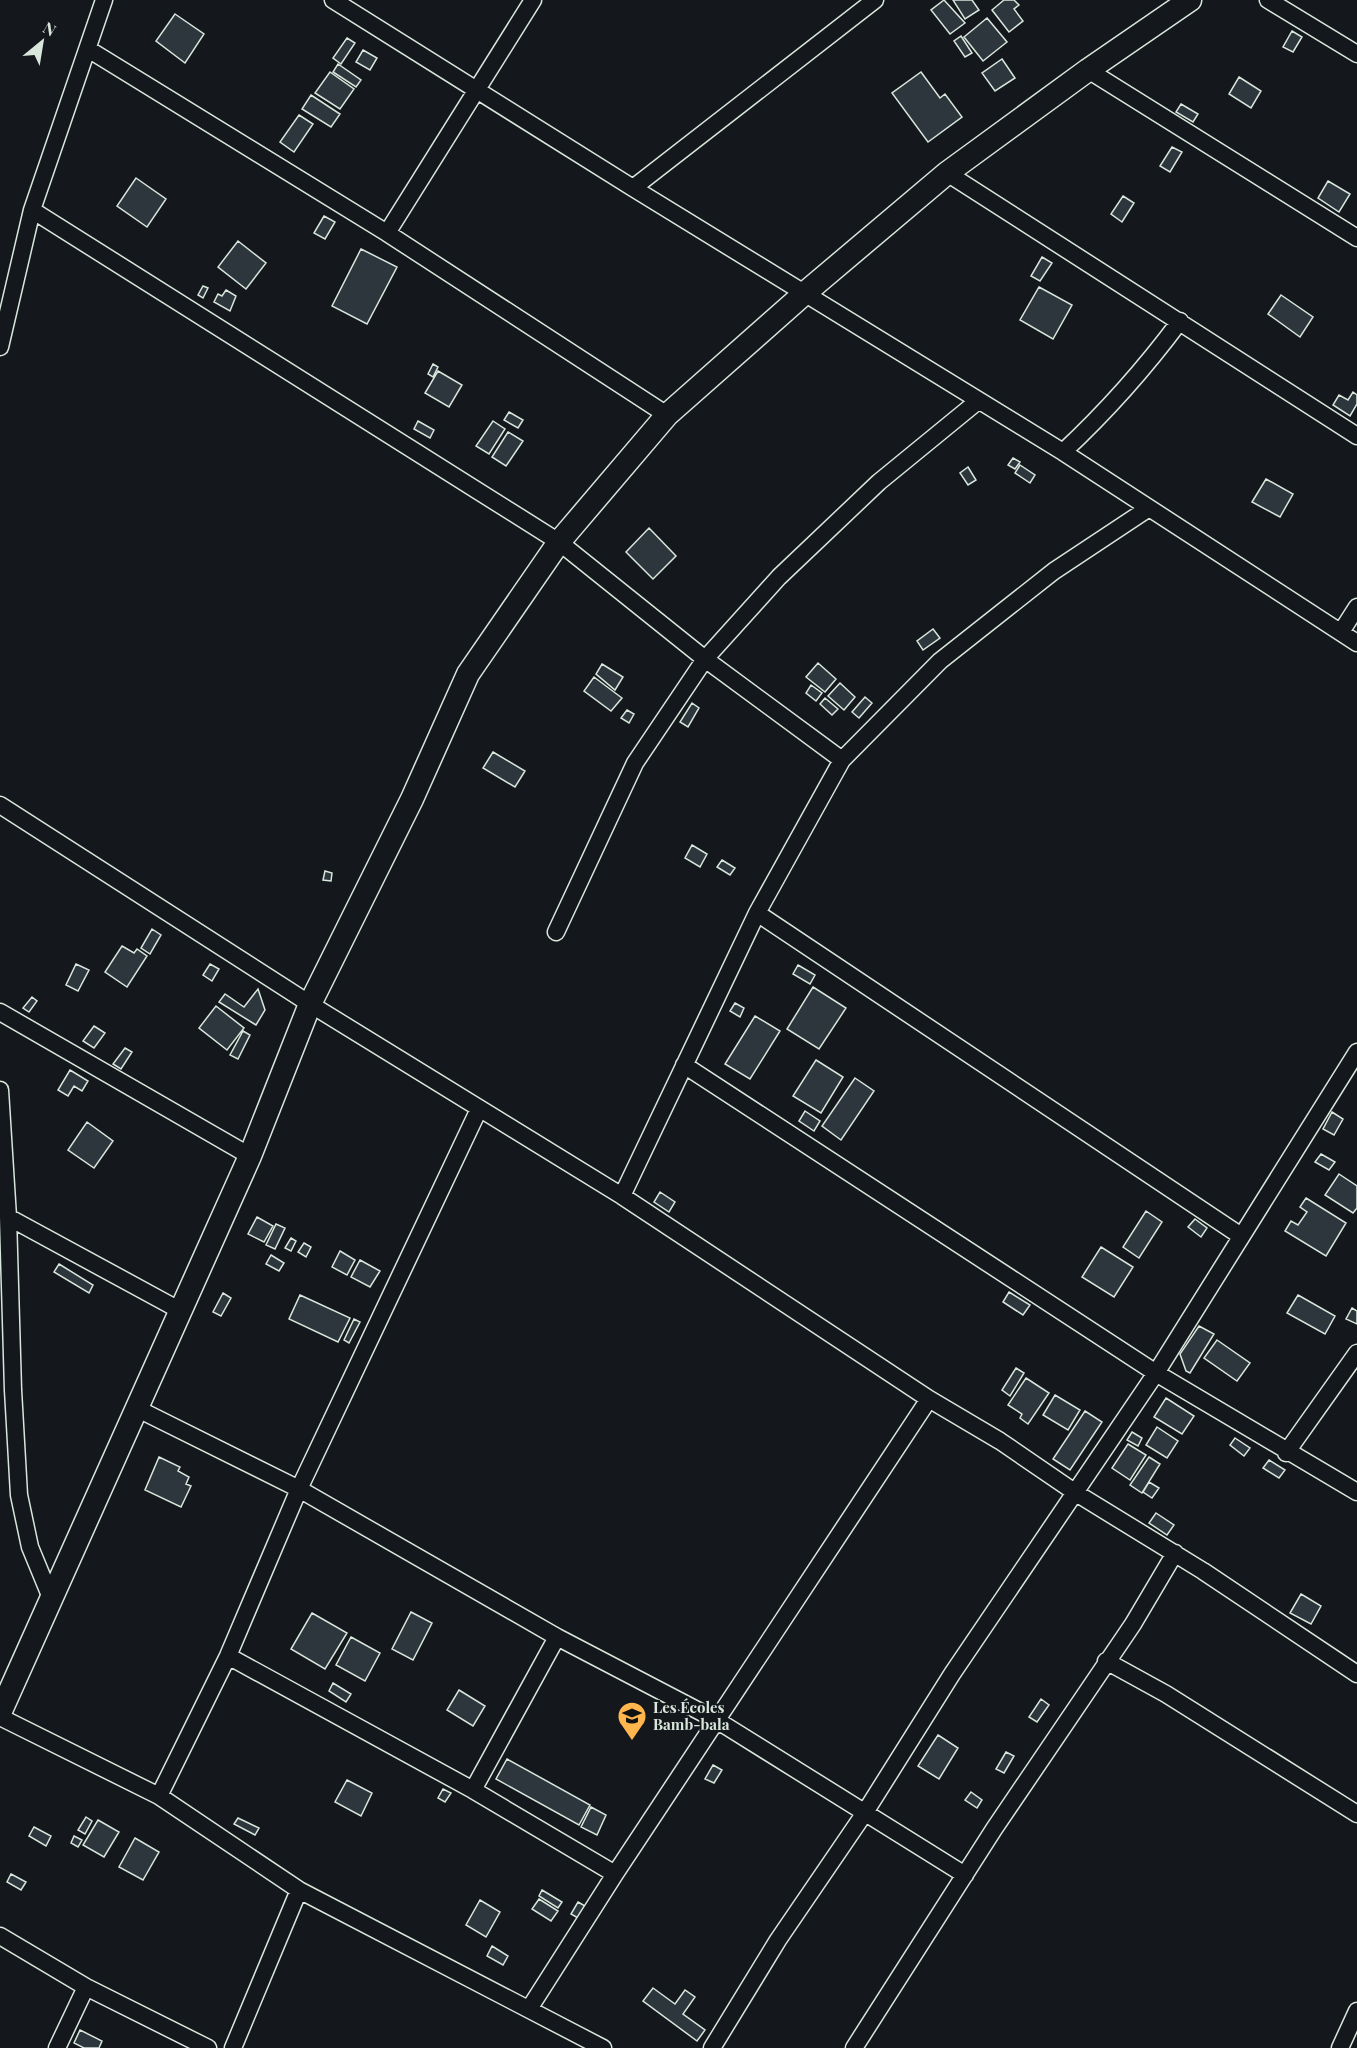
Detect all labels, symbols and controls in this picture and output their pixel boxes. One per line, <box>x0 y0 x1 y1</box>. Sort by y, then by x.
north arrow <box>12 12 72 72</box>
text: N <box>39 17 60 41</box>
place label: Les Écoles Bamb-bala <box>653 1697 730 1734</box>
school or university icon: Les Écoles Bamb-bala <box>616 1700 648 1742</box>

